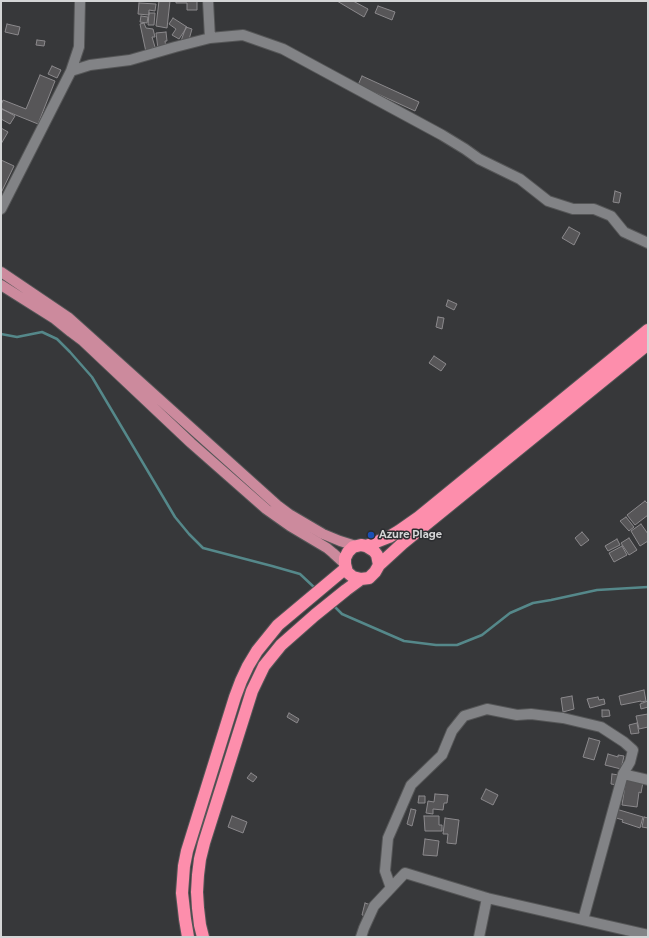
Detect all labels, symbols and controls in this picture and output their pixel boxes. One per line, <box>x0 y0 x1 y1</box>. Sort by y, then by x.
place label: Azure Plage <box>379 529 442 541</box>
marker: Azure Plage <box>366 530 376 540</box>

